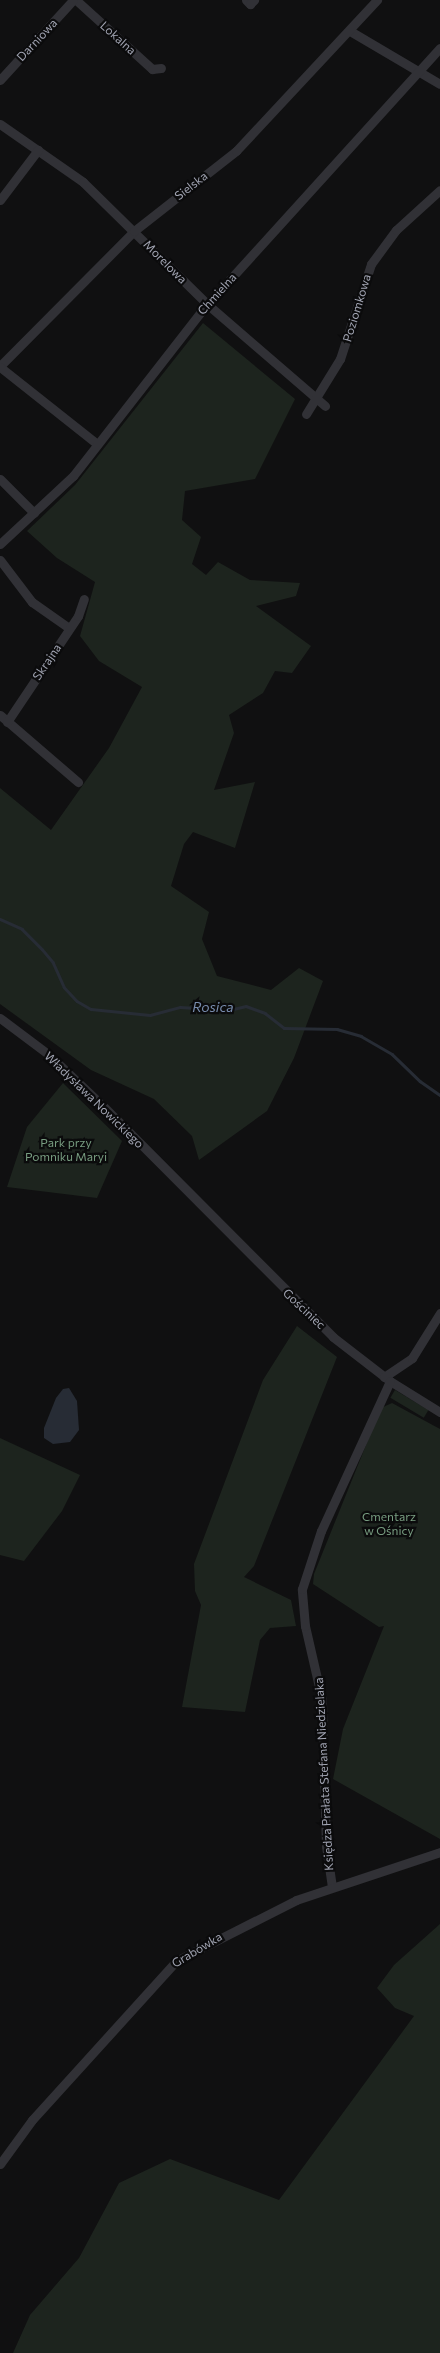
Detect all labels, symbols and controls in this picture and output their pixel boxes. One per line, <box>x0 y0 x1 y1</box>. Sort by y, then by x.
street label: Darniowa <box>14 16 60 64</box>
street label: Lokalna <box>97 18 139 58</box>
street label: Sielska <box>172 169 210 203</box>
street label: Morelowa <box>140 237 190 287</box>
street label: Chmielna <box>195 270 239 318</box>
street label: Poziomkowa <box>340 272 374 344</box>
street label: Skrajna <box>30 641 64 683</box>
water label: Rosica <box>192 999 234 1015</box>
street label: Władysława Nowickiego <box>41 1049 147 1151</box>
park label: Park przy Pomniku Maryi <box>25 1136 107 1164</box>
street label: Gościniec <box>280 1286 328 1332</box>
park label: Cmentarz w Ośnicy <box>362 1510 416 1538</box>
street label: Księdza Prałata Stefana Niedzielaka <box>312 1677 336 1871</box>
street label: Grabówka <box>169 1929 225 1971</box>

